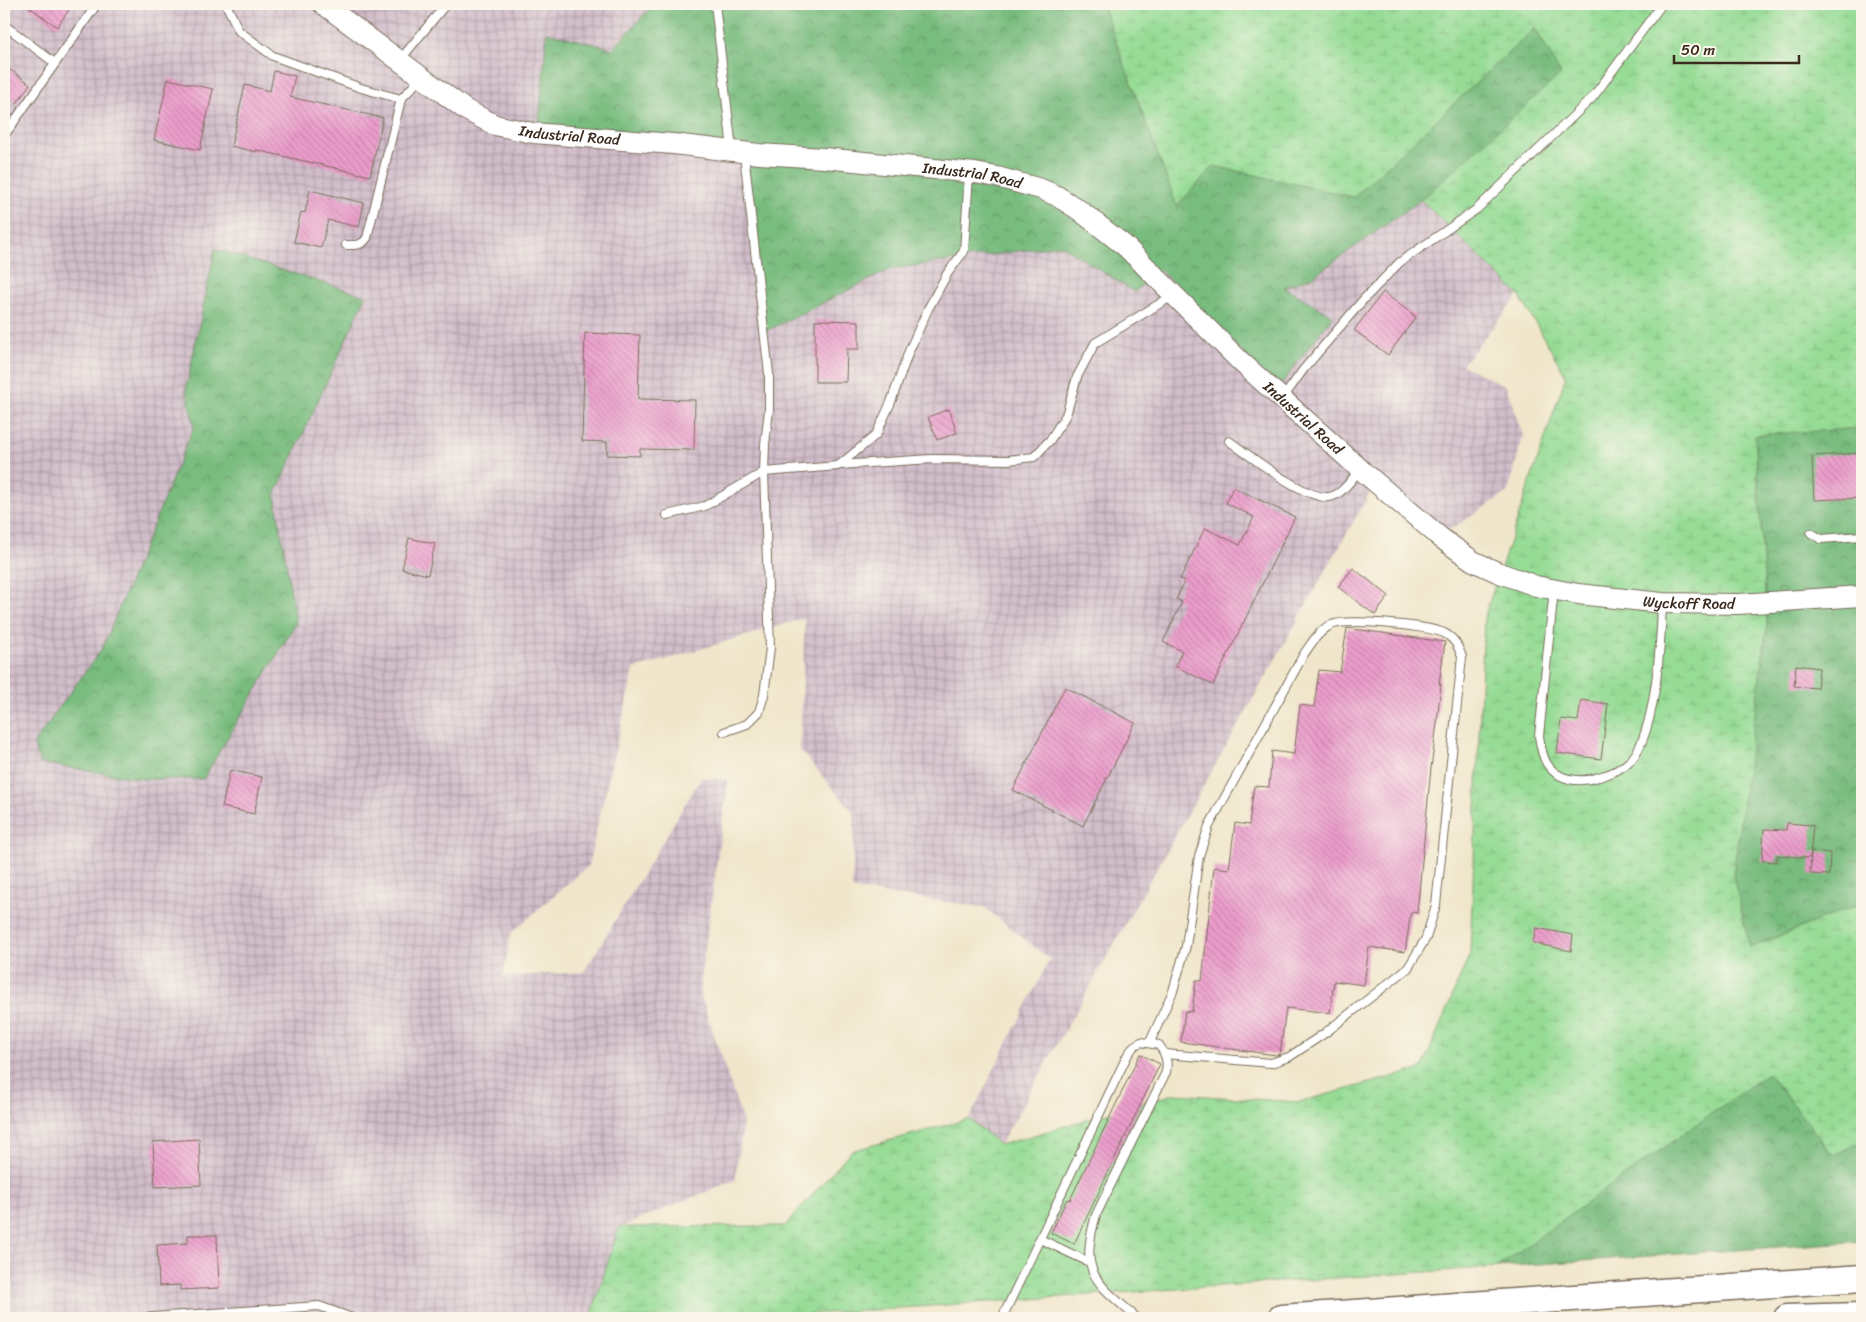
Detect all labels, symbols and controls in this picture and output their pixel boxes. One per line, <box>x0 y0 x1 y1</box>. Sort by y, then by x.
scale bar <box>1674 32 1798 64</box>
text: 50 m <box>1681 37 1716 63</box>
street label: Industrial Road <box>516 117 622 153</box>
street label: Industrial Road <box>920 155 1026 197</box>
street label: Industrial Road <box>1256 374 1350 462</box>
street label: Wyckoff Road <box>1642 588 1736 617</box>

